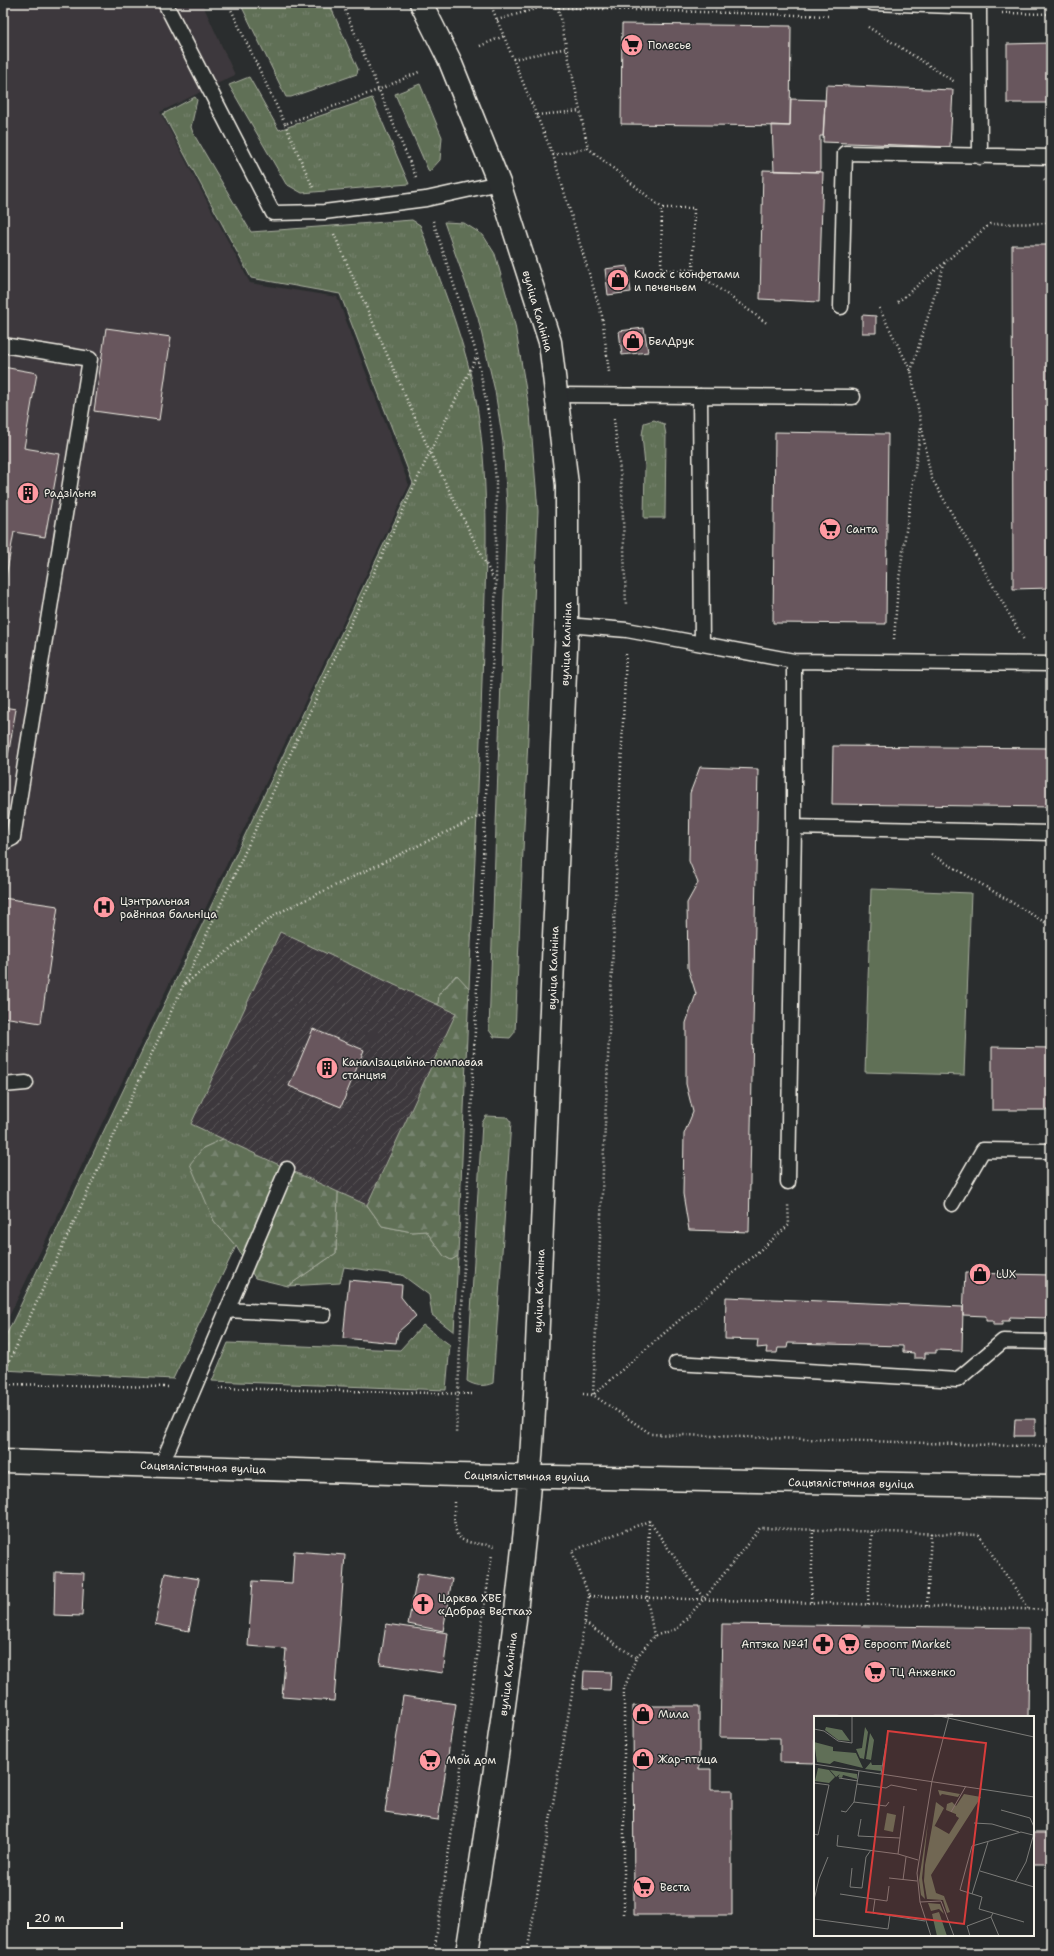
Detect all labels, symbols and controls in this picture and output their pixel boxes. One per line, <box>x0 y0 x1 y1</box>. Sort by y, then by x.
supermarket icon: Полесье <box>619 32 645 58</box>
place label: Полесье <box>648 38 691 53</box>
shop icon: Киоск с конфетами и печеньем <box>605 267 631 293</box>
place label: Киоск с конфетами и печеньем <box>634 267 740 295</box>
street label: вуліца Калініна <box>519 269 556 354</box>
shop icon: БелДрук <box>620 328 646 354</box>
place label: БелДрук <box>648 334 694 349</box>
building icon: Радзільня <box>15 480 41 506</box>
place label: Радзільня <box>44 486 97 501</box>
supermarket icon: Санта <box>817 516 843 542</box>
place label: Санта <box>846 522 878 537</box>
street label: вуліца Калініна <box>558 602 575 686</box>
hospital icon: Цэнтральная раённая бальніца <box>91 894 117 920</box>
place label: Цэнтральная раённая бальніца <box>120 894 217 922</box>
street label: вуліца Калініна <box>545 926 562 1010</box>
building icon: Каналізацыйна-помпавая станцыя <box>314 1055 340 1081</box>
place label: Каналізацыйна-помпавая станцыя <box>342 1055 483 1083</box>
street label: вуліца Калініна <box>531 1249 548 1333</box>
shop icon: LUX <box>967 1261 993 1287</box>
place label: LUX <box>996 1267 1016 1282</box>
street label: Сацыялістычная вуліца <box>140 1458 266 1477</box>
street label: Сацыялістычная вуліца <box>464 1468 590 1485</box>
street label: Сацыялістычная вуліца <box>788 1475 914 1492</box>
church icon: Царква ХВЕ «Добрая Вестка» <box>410 1591 436 1617</box>
place label: Царква ХВЕ «Добрая Вестка» <box>438 1591 532 1619</box>
street label: вуліца Калініна <box>496 1631 521 1717</box>
pharmacy icon: Аптэка №41 <box>810 1631 836 1657</box>
supermarket icon: Евроопт Market <box>836 1631 862 1657</box>
place label: Аптэка №41 <box>741 1637 808 1652</box>
place label: Евроопт Market <box>864 1637 951 1652</box>
supermarket icon: ТЦ Анженко <box>862 1659 888 1685</box>
place label: ТЦ Анженко <box>890 1665 956 1680</box>
shop icon: Мила <box>630 1701 656 1727</box>
place label: Мила <box>658 1707 689 1722</box>
inset map <box>814 1716 1034 1936</box>
shop icon: Жар-птица <box>630 1746 656 1772</box>
supermarket icon: Мой дом <box>417 1747 443 1773</box>
place label: Жар-птица <box>658 1752 718 1767</box>
place label: Мой дом <box>446 1753 496 1768</box>
supermarket icon: Веста <box>631 1874 657 1900</box>
place label: Веста <box>660 1880 690 1895</box>
scale bar <box>28 1904 122 1930</box>
text: 20 m <box>34 1910 65 1926</box>

